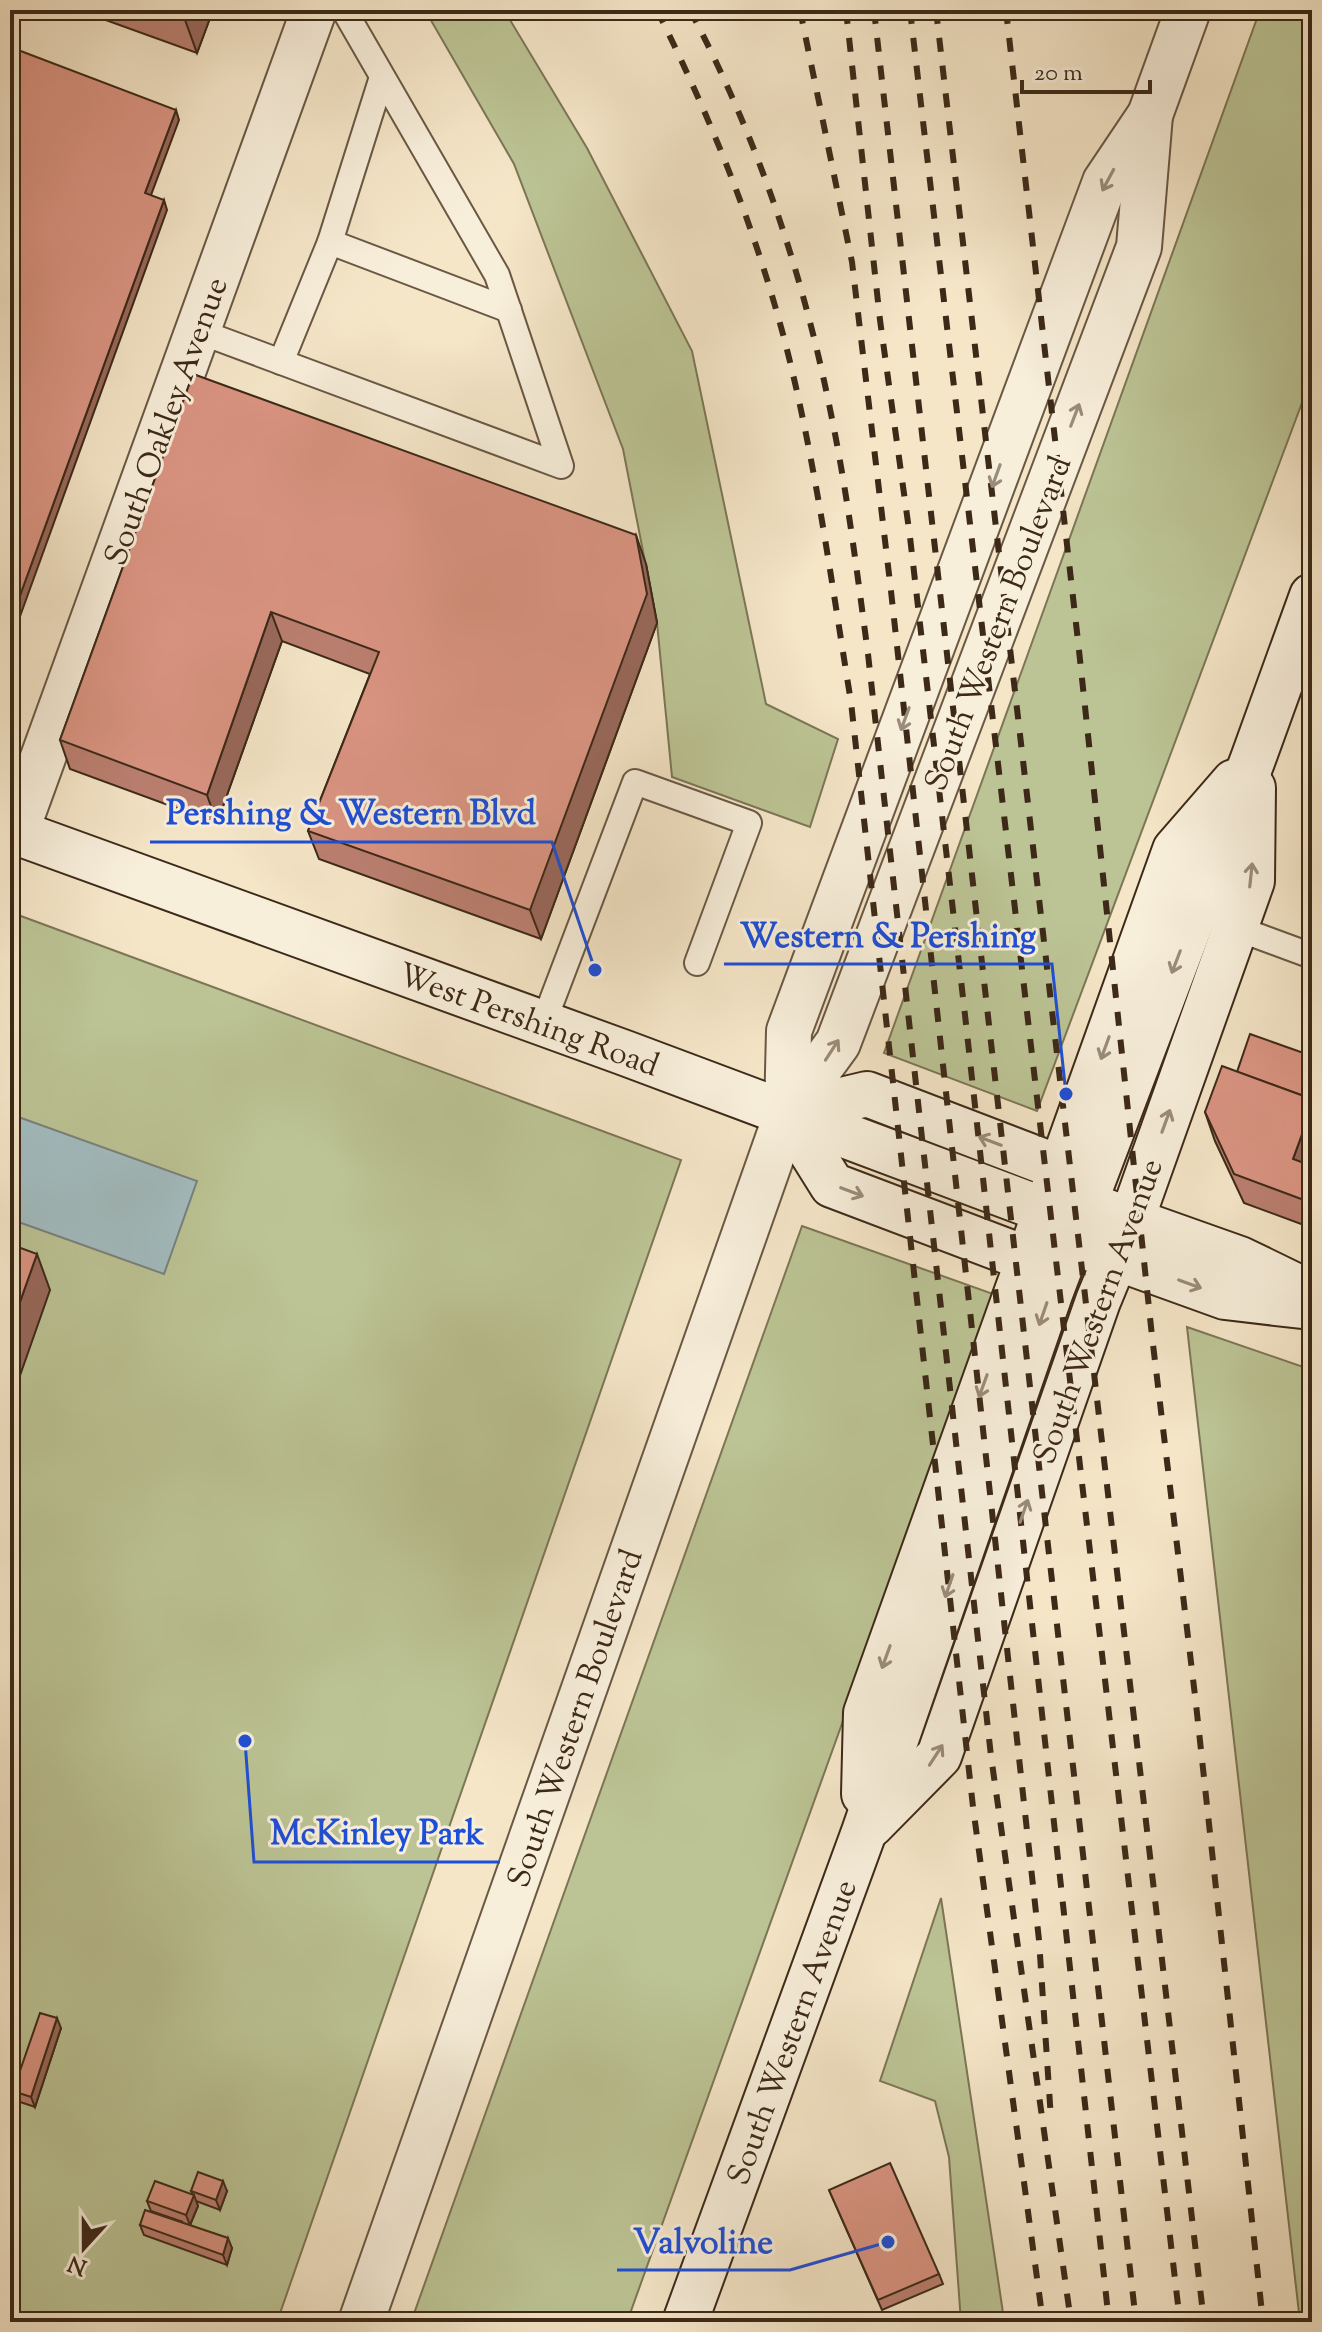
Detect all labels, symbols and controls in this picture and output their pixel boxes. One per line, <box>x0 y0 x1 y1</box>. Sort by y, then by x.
scale bar <box>1022 44 1150 94</box>
text: 20 m <box>1034 57 1083 91</box>
one-way arrow <box>1100 168 1115 192</box>
street label: South Oakley Avenue <box>94 271 241 573</box>
one-way arrow <box>1069 403 1083 428</box>
street label: South Western Boulevard <box>915 450 1085 798</box>
one-way arrow <box>988 463 1002 488</box>
one-way arrow <box>897 707 911 731</box>
callout: Pershing & Western Blvd <box>150 784 552 842</box>
text: Pershing & Western Blvd <box>166 791 537 840</box>
one-way arrow <box>1243 863 1258 889</box>
callout: Western & Pershing <box>724 906 1052 964</box>
text: Western & Pershing <box>740 914 1037 963</box>
one-way arrow <box>1168 950 1182 974</box>
street label: West Pershing Road <box>391 953 665 1090</box>
one-way arrow <box>1097 1035 1111 1059</box>
one-way arrow <box>824 1039 841 1061</box>
one-way arrow <box>1160 1109 1175 1134</box>
one-way arrow <box>978 1133 1003 1147</box>
street label: South Western Avenue <box>1023 1153 1176 1471</box>
one-way arrow <box>839 1186 864 1200</box>
one-way arrow <box>1177 1278 1202 1292</box>
one-way arrow <box>1035 1301 1050 1326</box>
one-way arrow <box>975 1373 989 1398</box>
one-way arrow <box>1018 1499 1033 1524</box>
street label: South Western Boulevard <box>497 1544 656 1894</box>
one-way arrow <box>941 1573 955 1598</box>
one-way arrow <box>878 1644 892 1669</box>
one-way arrow <box>927 1745 944 1767</box>
callout: McKinley Park <box>254 1804 500 1862</box>
text: McKinley Park <box>270 1811 485 1860</box>
street label: South Western Avenue <box>717 1874 870 2192</box>
north arrow <box>44 2208 124 2288</box>
callout: Valvoline <box>617 2212 790 2270</box>
text: Valvoline <box>633 2220 773 2269</box>
text: N <box>64 2246 92 2282</box>

